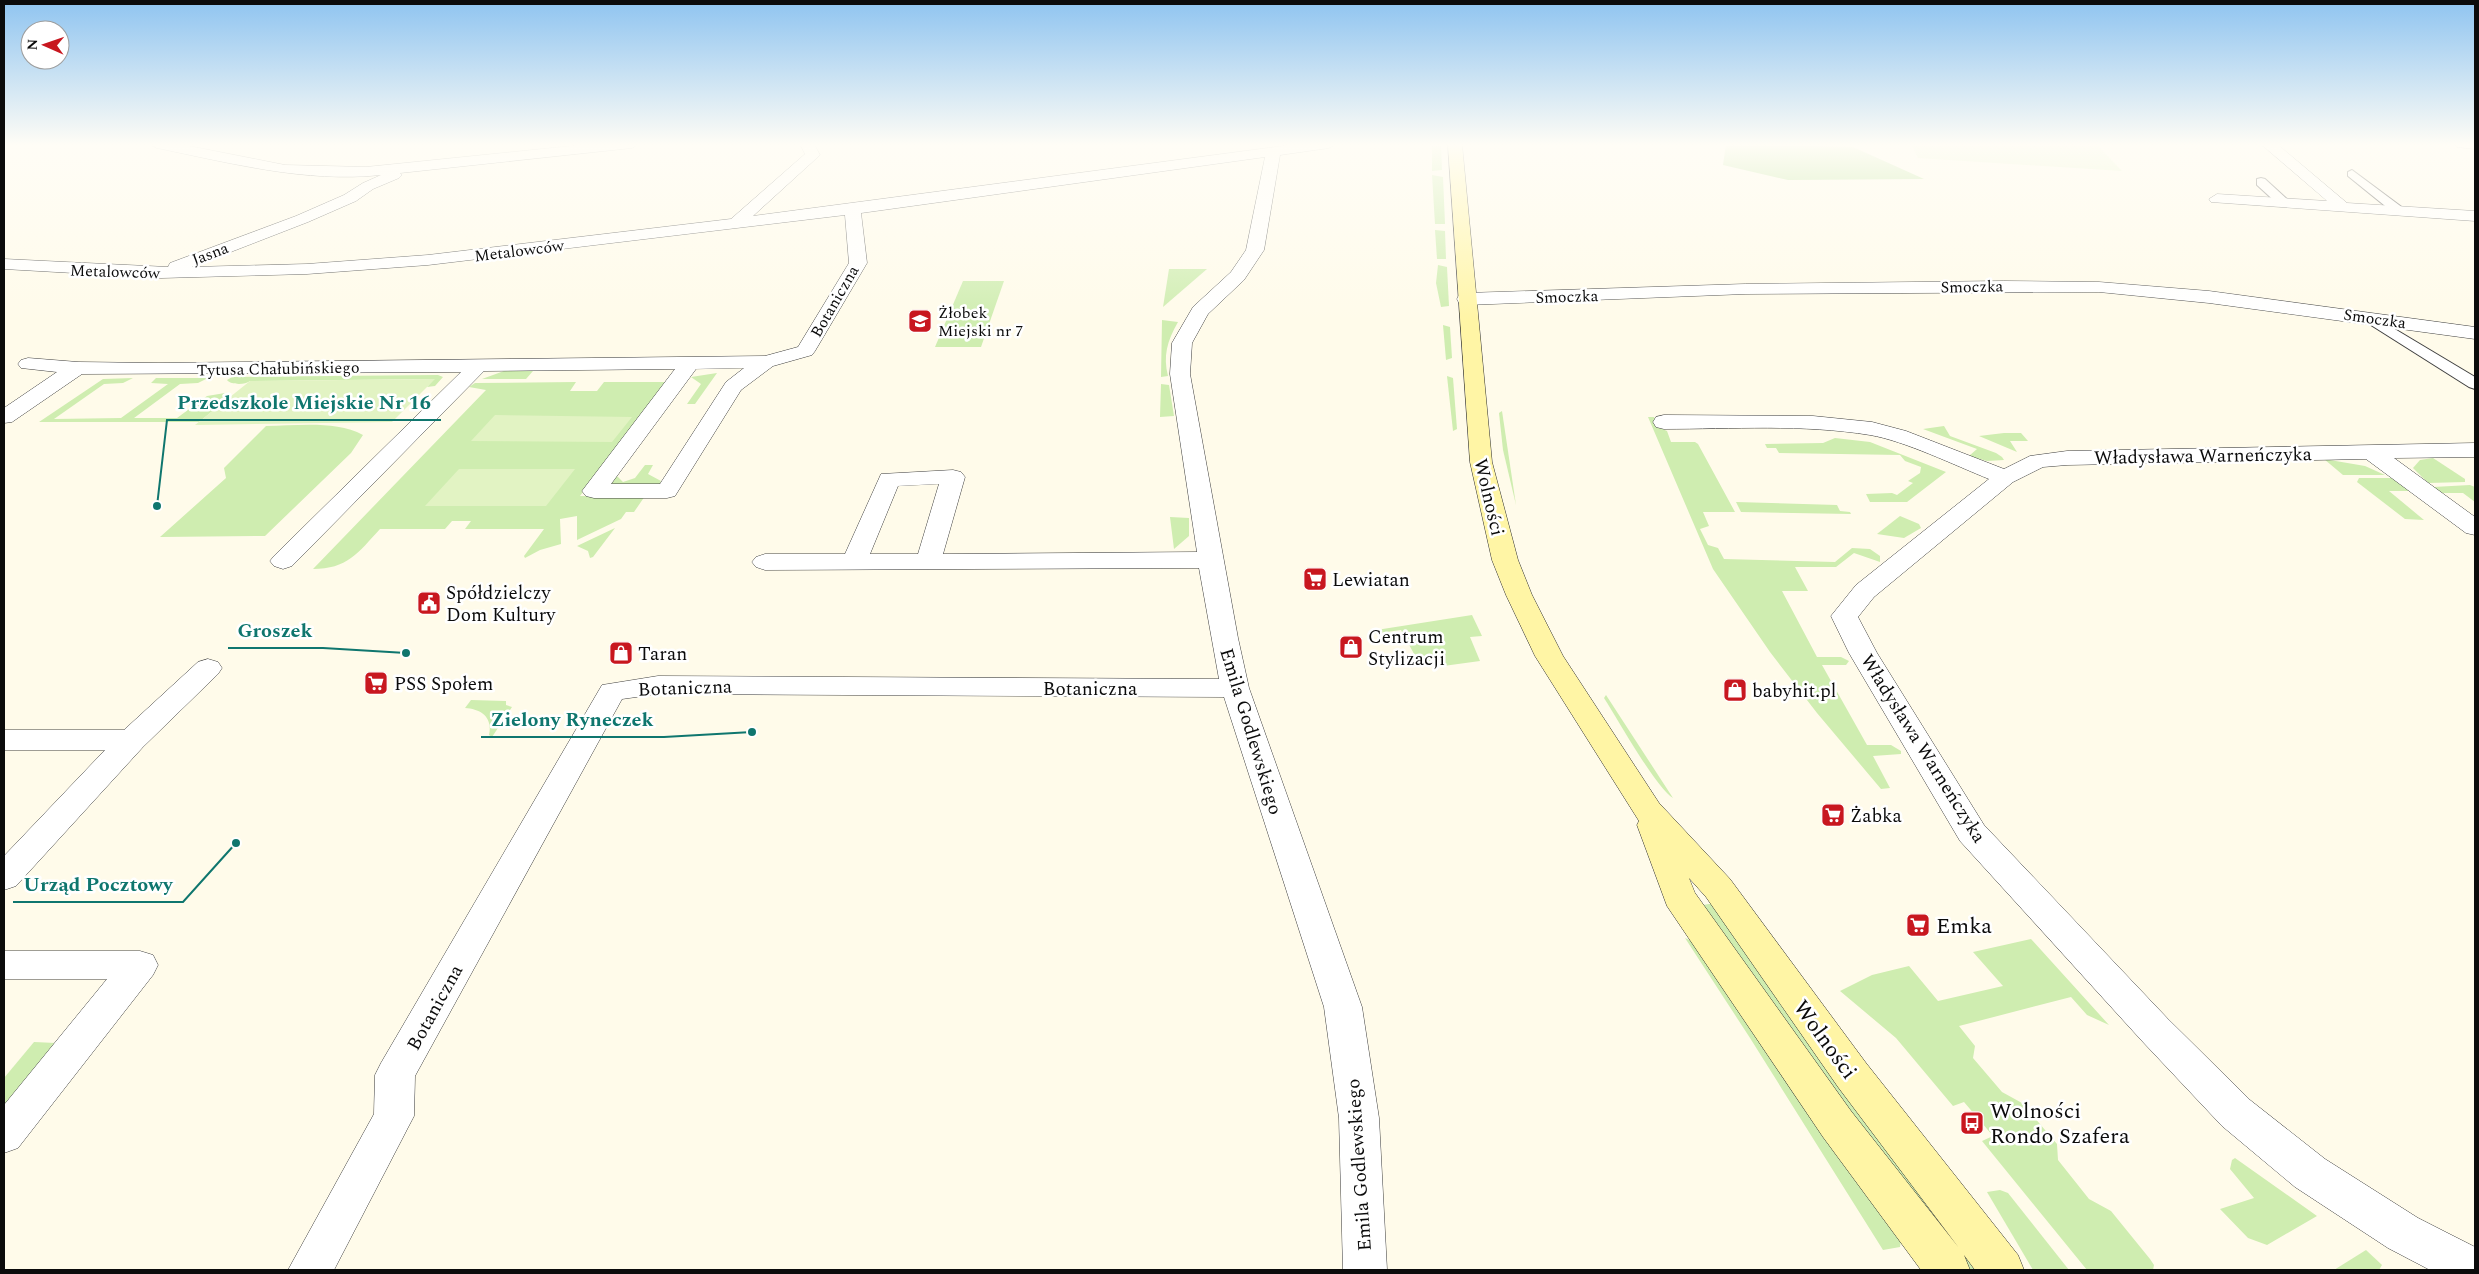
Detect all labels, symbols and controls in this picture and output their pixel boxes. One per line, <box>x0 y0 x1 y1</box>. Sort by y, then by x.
north arrow <box>20 20 70 70</box>
text: N <box>22 38 43 51</box>
street label: Metalowców <box>473 233 566 268</box>
street label: Jasna <box>189 236 232 272</box>
street label: Metalowców <box>69 258 161 286</box>
street label: Botaniczna <box>805 261 865 342</box>
street label: Smoczka <box>1940 274 2004 300</box>
street label: Smoczka <box>1535 284 1599 310</box>
place label: Żłobek Miejski nr 7 <box>938 301 1023 343</box>
street label: Smoczka <box>2342 303 2408 335</box>
school or university icon: Żłobek Miejski nr 7 <box>907 308 933 334</box>
street label: Tytusa Chałubińskiego <box>196 356 360 382</box>
callout: Przedszkole Miejskie Nr 16 <box>167 385 441 420</box>
text: Przedszkole Miejskie Nr 16 <box>177 388 431 418</box>
street label: Władysława Warneńczyka <box>2094 440 2313 473</box>
street label: Wolności <box>1466 456 1512 539</box>
supermarket icon: Lewiatan <box>1302 566 1328 592</box>
place label: Lewiatan <box>1332 566 1410 595</box>
place label: Spółdzielczy Dom Kultury <box>446 579 556 630</box>
public building icon: Spółdzielczy Dom Kultury <box>416 590 442 616</box>
callout: Groszek <box>228 613 323 648</box>
text: Groszek <box>237 616 313 646</box>
place label: Centrum Stylizacji <box>1368 623 1445 674</box>
shop icon: Centrum Stylizacji <box>1338 634 1364 660</box>
shop icon: Taran <box>608 640 634 666</box>
place label: Taran <box>638 640 687 669</box>
street label: Emila Godlewskiego <box>1211 645 1290 818</box>
street label: Władysława Warneńczyka <box>1853 649 1993 850</box>
supermarket icon: PSS Społem <box>363 670 389 696</box>
place label: PSS Społem <box>394 670 493 699</box>
street label: Botaniczna <box>637 672 733 705</box>
street label: Botaniczna <box>1043 675 1138 704</box>
shop icon: babyhit.pl <box>1722 677 1748 703</box>
place label: babyhit.pl <box>1752 677 1836 706</box>
callout: Zielony Ryneczek <box>481 702 664 737</box>
text: Zielony Ryneczek <box>490 705 654 735</box>
supermarket icon: Żabka <box>1820 802 1846 828</box>
place label: Żabka <box>1850 802 1902 831</box>
callout: Urząd Pocztowy <box>13 867 183 902</box>
text: Urząd Pocztowy <box>23 870 174 900</box>
place label: Emka <box>1936 910 1992 943</box>
supermarket icon: Emka <box>1905 912 1931 938</box>
street label: Botaniczna <box>400 959 471 1056</box>
street label: Wolności <box>1785 993 1865 1086</box>
street label: Emila Godlewskiego <box>1339 1078 1380 1252</box>
place label: Wolności Rondo Szafera <box>1990 1095 2130 1153</box>
bus stop icon: Wolności Rondo Szafera <box>1959 1110 1985 1136</box>

